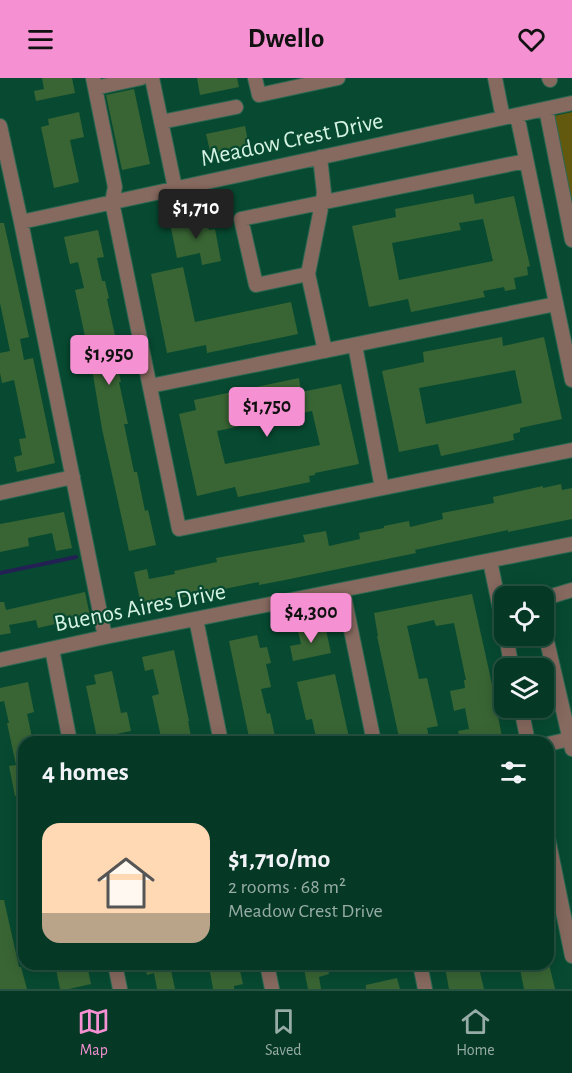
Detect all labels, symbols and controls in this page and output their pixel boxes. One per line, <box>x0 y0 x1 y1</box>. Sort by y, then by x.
icon: menu <box>24 23 57 56</box>
icon: heart <box>515 23 548 56</box>
text: Dwello <box>248 25 324 52</box>
street label: Meadow Crest Drive <box>199 109 385 171</box>
pin: $1,710 <box>147 189 245 240</box>
text: $1,710 <box>172 198 220 218</box>
pin: $1,950 <box>60 335 158 386</box>
text: $1,950 <box>84 344 134 364</box>
pin: $1,750 <box>218 387 316 438</box>
text: $1,750 <box>243 396 291 416</box>
street label: Buenos Aires Drive <box>52 580 228 636</box>
map controls <box>494 586 554 718</box>
button: locate <box>494 586 554 646</box>
pin: $4,300 <box>262 593 360 644</box>
text: $4,300 <box>284 602 338 622</box>
button: layers <box>494 658 554 718</box>
icon: filters <box>497 756 530 789</box>
text: 4 homes <box>42 759 129 785</box>
text: $1,710/mo <box>228 846 330 872</box>
icon: home <box>90 847 162 919</box>
text: 2 rooms · 68 m² <box>228 877 346 897</box>
text: Meadow Crest Drive <box>228 901 383 921</box>
tab: Map <box>77 1005 110 1060</box>
tab: Saved <box>265 1005 302 1060</box>
tab: Home <box>456 1005 495 1060</box>

